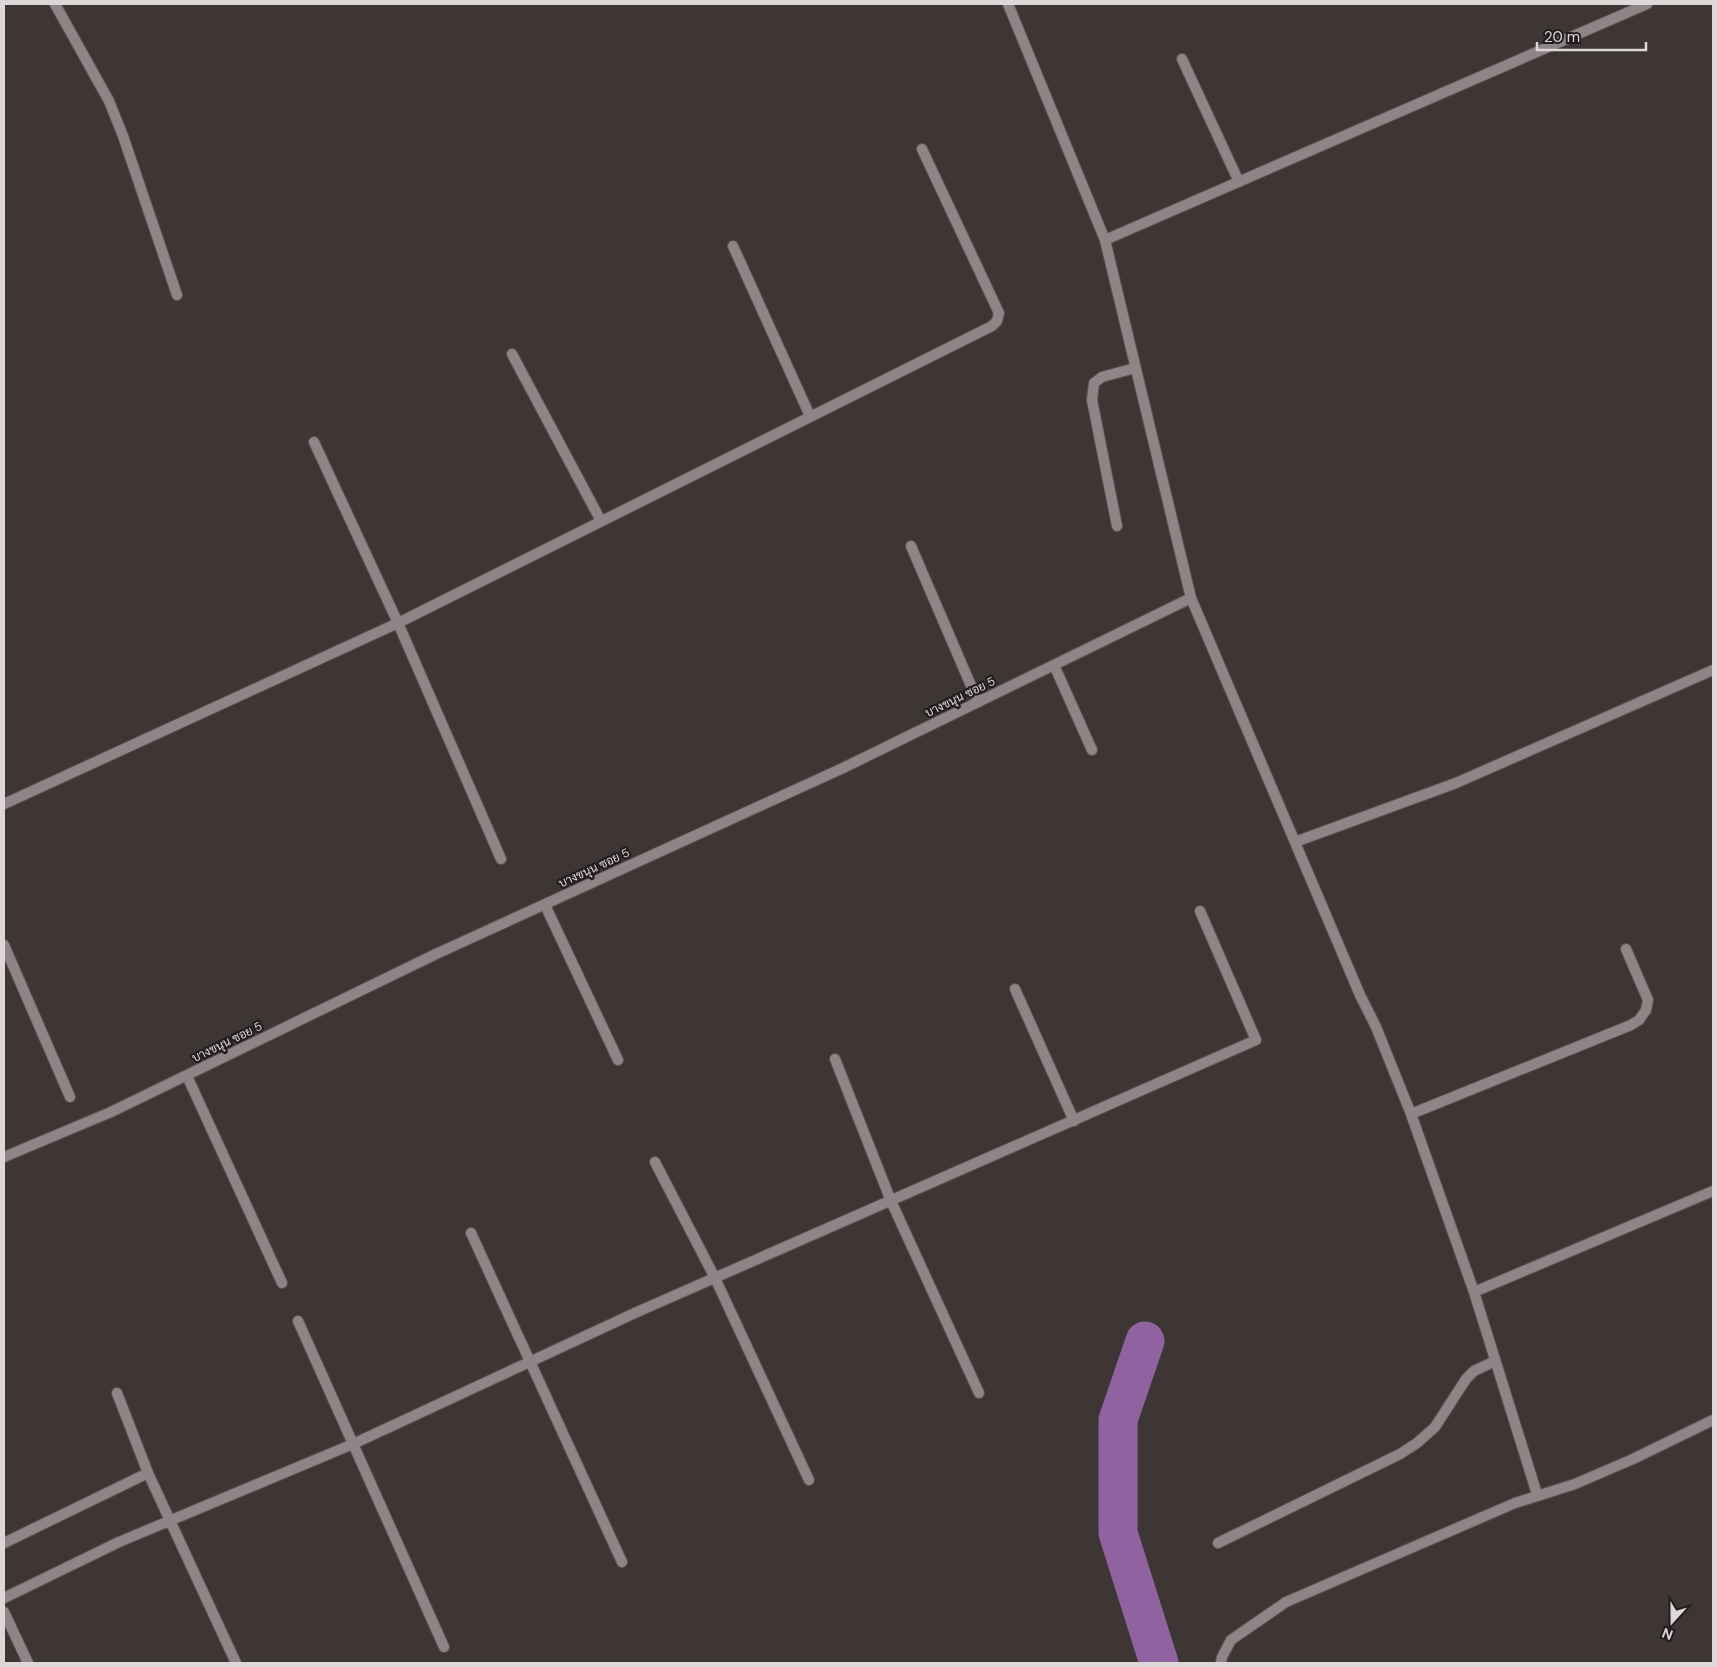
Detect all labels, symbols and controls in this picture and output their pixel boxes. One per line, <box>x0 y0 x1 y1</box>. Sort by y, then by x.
scale bar <box>1537 20 1646 52</box>
text: 20 m <box>1544 27 1580 47</box>
street label: บางขนุน ซอย 5 <box>922 673 998 722</box>
street label: บางขนุน ซอย 5 <box>556 845 632 892</box>
street label: บางขนุน ซอย 5 <box>189 1018 265 1067</box>
north arrow <box>1647 1597 1697 1647</box>
text: N <box>1659 1624 1675 1644</box>

